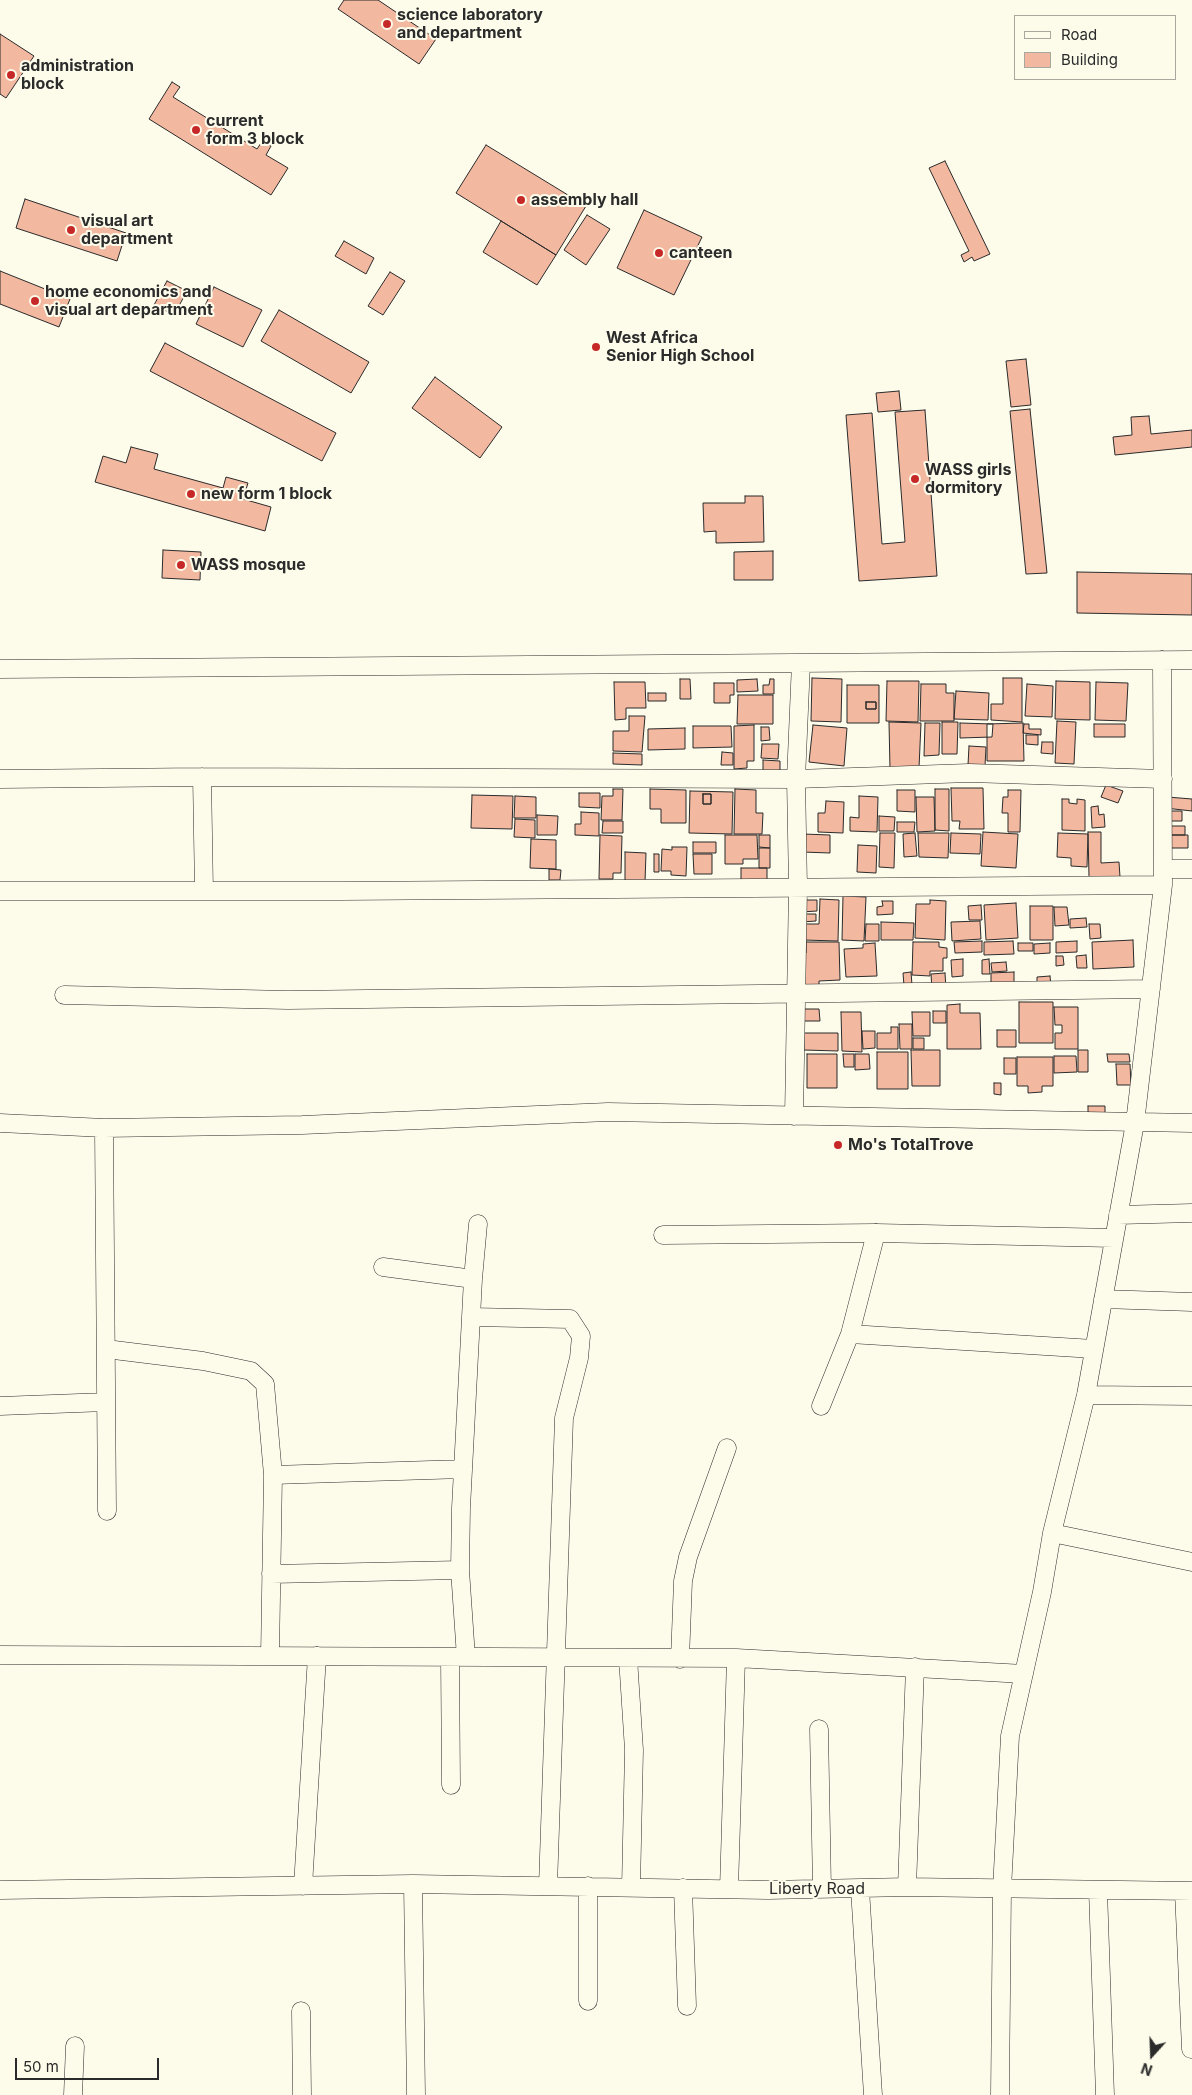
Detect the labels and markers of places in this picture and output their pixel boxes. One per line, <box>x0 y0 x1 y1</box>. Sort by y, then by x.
place label: science laboratory and department <box>397 5 543 43</box>
marker: science laboratory and department <box>381 18 393 30</box>
place label: administration block <box>21 56 134 94</box>
marker: administration block <box>5 69 17 81</box>
place label: current form 3 block <box>206 111 304 149</box>
marker: current form 3 block <box>190 124 202 136</box>
place label: assembly hall <box>531 190 638 210</box>
marker: assembly hall <box>515 194 527 206</box>
place label: visual art department <box>81 211 173 249</box>
marker: visual art department <box>65 224 77 236</box>
place label: canteen <box>669 243 733 263</box>
marker: canteen <box>653 247 665 259</box>
place label: home economics and visual art department <box>45 282 213 320</box>
marker: home economics and visual art department <box>29 295 41 307</box>
place label: West Africa Senior High School <box>606 328 754 366</box>
marker: West Africa Senior High School <box>590 341 602 353</box>
place label: WASS girls dormitory <box>925 460 1011 498</box>
marker: WASS girls dormitory <box>909 473 921 485</box>
place label: new form 1 block <box>201 484 332 504</box>
marker: new form 1 block <box>185 488 197 500</box>
place label: WASS mosque <box>191 555 306 575</box>
marker: WASS mosque <box>175 559 187 571</box>
place label: Mo's TotalTrove <box>848 1135 974 1155</box>
marker: Mo's TotalTrove <box>832 1139 844 1151</box>

